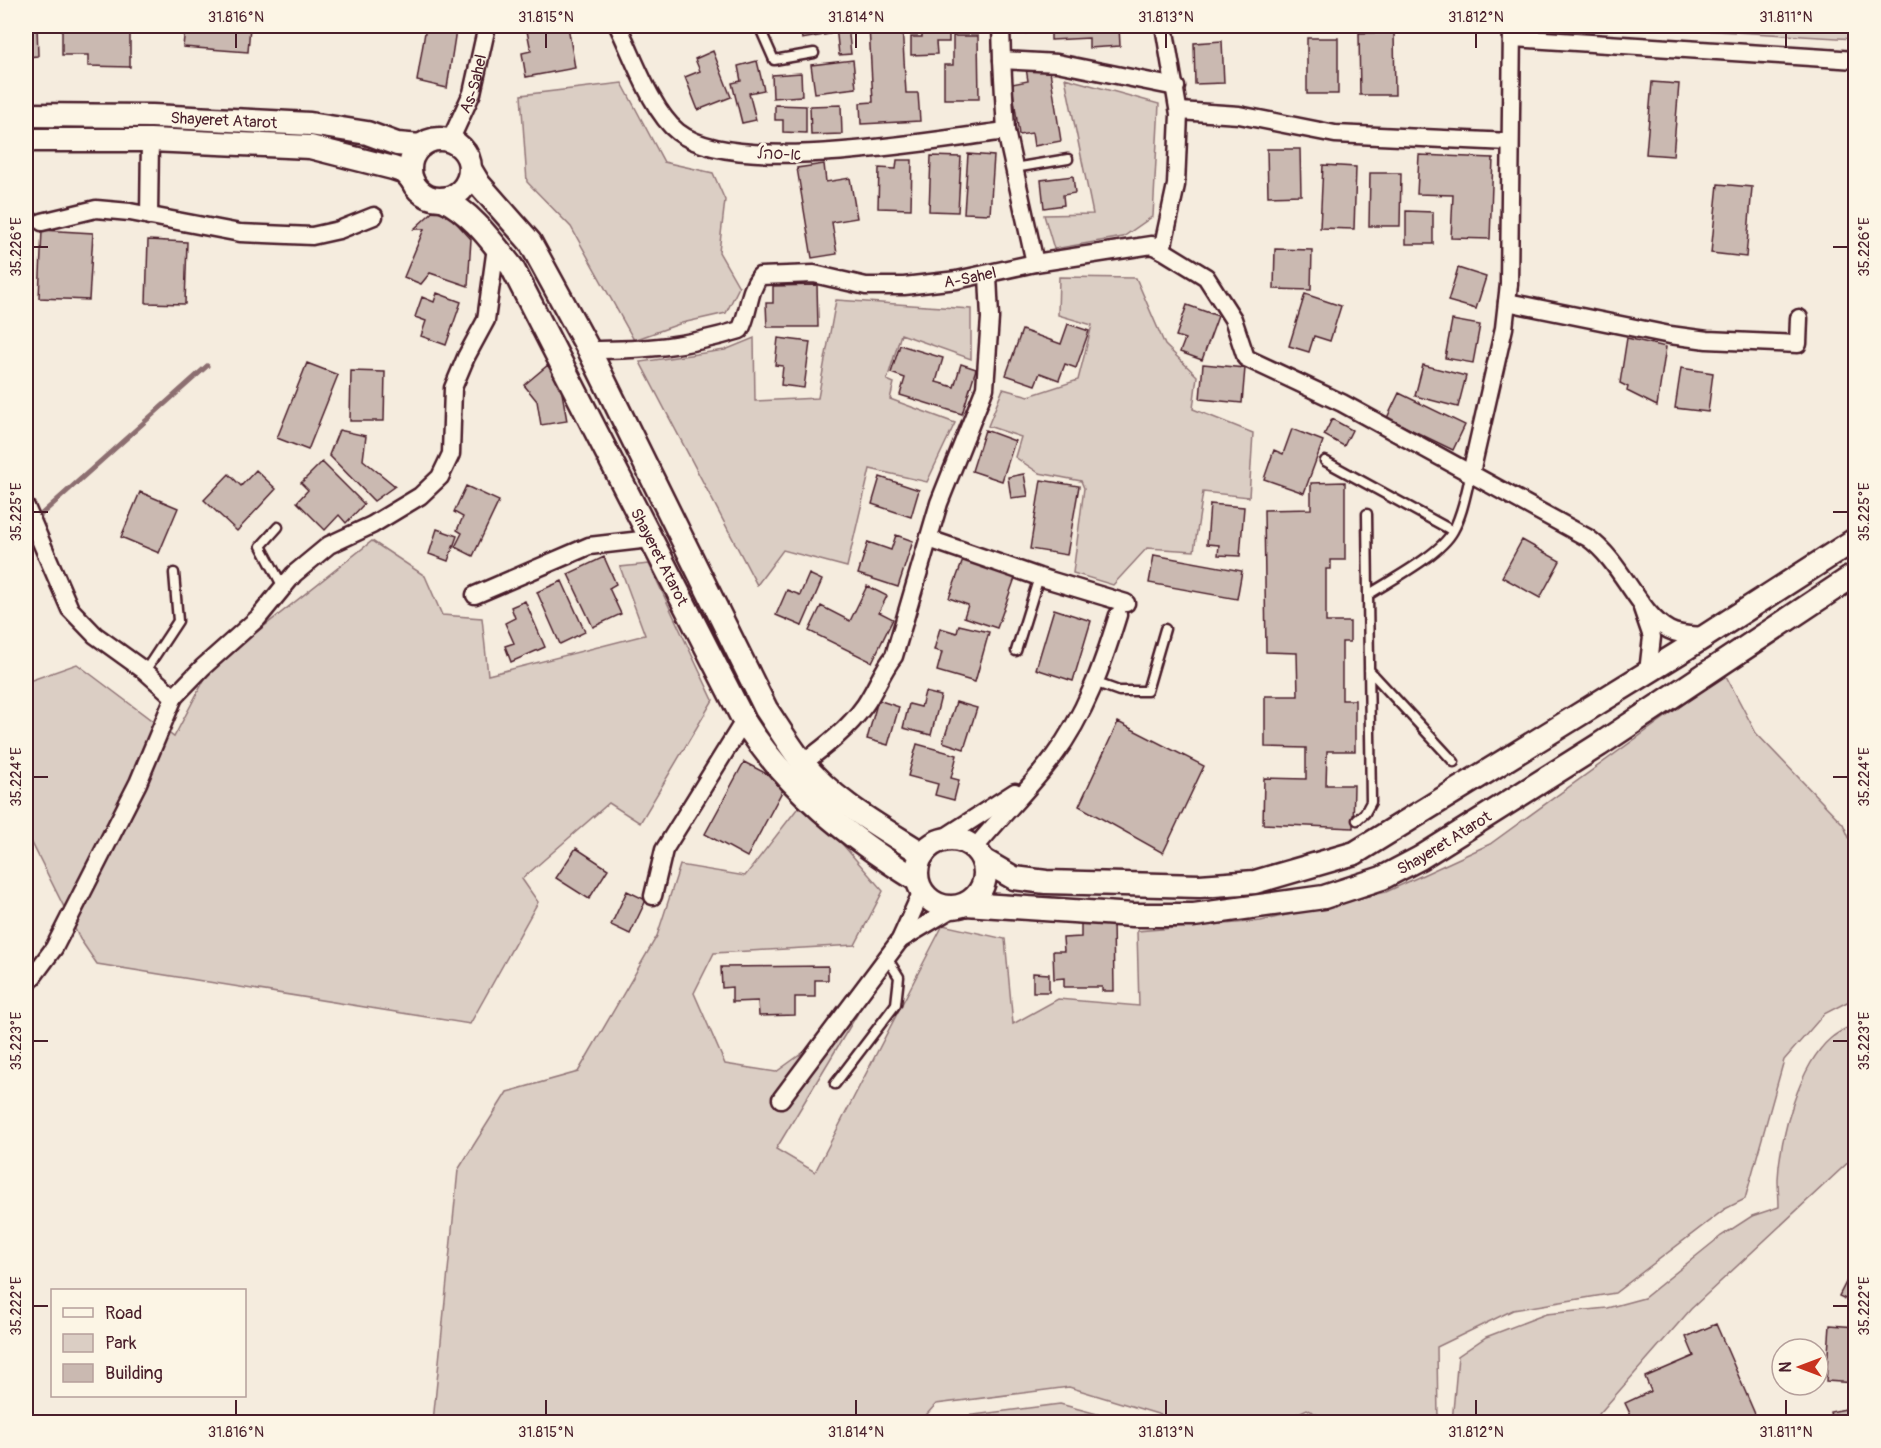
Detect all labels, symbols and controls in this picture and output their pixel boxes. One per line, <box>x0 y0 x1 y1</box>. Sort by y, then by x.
text: 31.816°N <box>208 8 264 27</box>
text: 31.815°N <box>518 8 574 27</box>
text: 31.814°N <box>828 8 884 27</box>
text: 31.813°N <box>1138 8 1194 27</box>
text: 31.812°N <box>1448 8 1504 27</box>
text: 31.811°N <box>1759 8 1813 27</box>
street label: As-Sahel <box>455 53 491 117</box>
street label: Shayeret Atarot <box>170 108 278 133</box>
street label: א-סהל <box>757 143 801 165</box>
text: 35.226°E <box>7 217 26 277</box>
text: 35.226°E <box>1855 217 1874 277</box>
street label: A-Sahel <box>943 263 998 292</box>
text: 35.225°E <box>7 482 26 542</box>
text: 35.225°E <box>1855 482 1874 542</box>
street label: Shayeret Atarot <box>626 505 693 610</box>
text: 35.224°E <box>7 747 26 807</box>
text: 35.224°E <box>1855 747 1874 807</box>
street label: Shayeret Atarot <box>1394 806 1496 879</box>
text: 35.223°E <box>7 1011 26 1070</box>
text: 35.223°E <box>1855 1011 1874 1070</box>
text: 35.222°E <box>7 1276 26 1336</box>
text: 35.222°E <box>1855 1276 1874 1336</box>
legend <box>51 1289 246 1397</box>
text: Road <box>105 1302 142 1325</box>
text: Park <box>105 1332 137 1355</box>
north arrow <box>1770 1337 1830 1397</box>
text: N <box>1776 1361 1796 1372</box>
text: Building <box>105 1362 163 1385</box>
text: 31.816°N <box>208 1423 264 1442</box>
text: 31.815°N <box>518 1423 574 1442</box>
text: 31.814°N <box>828 1423 884 1442</box>
text: 31.813°N <box>1138 1423 1194 1442</box>
text: 31.812°N <box>1448 1423 1504 1442</box>
text: 31.811°N <box>1759 1423 1813 1442</box>

